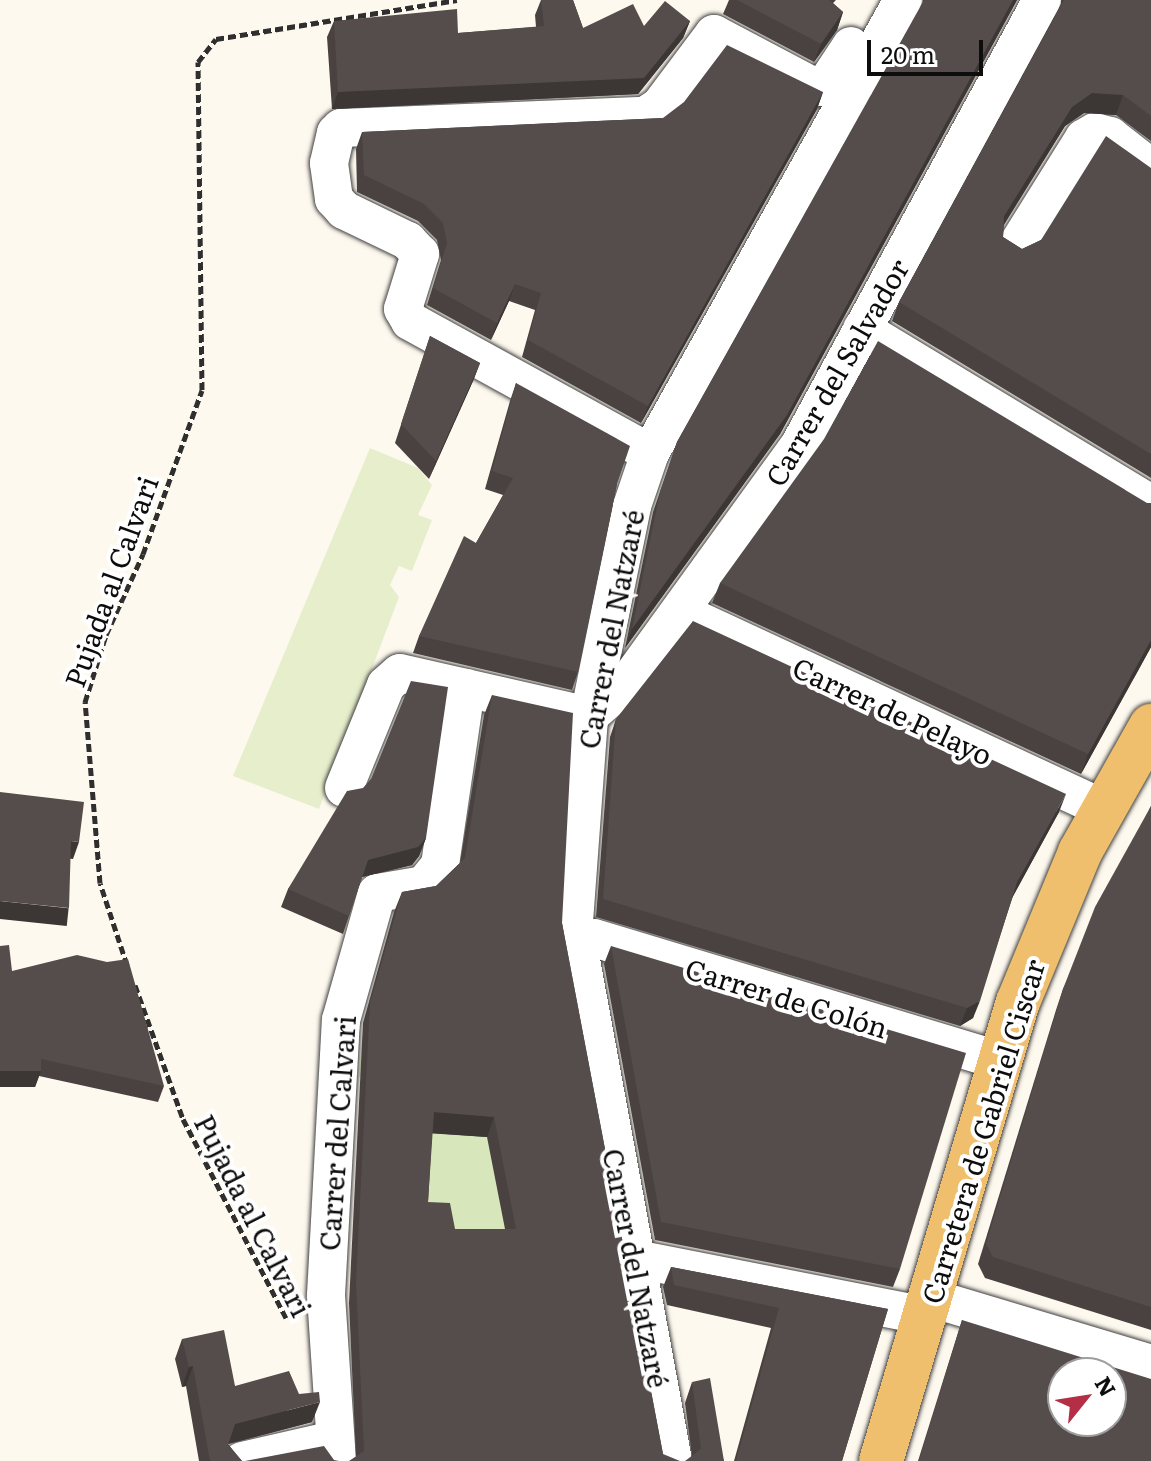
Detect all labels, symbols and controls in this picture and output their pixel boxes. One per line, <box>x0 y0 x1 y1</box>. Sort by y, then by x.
scale bar <box>871 24 987 74</box>
text: 20 m <box>881 36 935 71</box>
street label: Carrer del Salvador <box>757 252 915 492</box>
street label: Pujada al Calvari <box>56 471 164 691</box>
street label: Carrer del Natzaré <box>570 507 650 751</box>
street label: Carrer de Pelayo <box>788 649 998 771</box>
street label: Carrer de Colón <box>682 950 892 1044</box>
street label: Carretera de Gabriel Ciscar <box>914 955 1050 1307</box>
street label: Carrer del Calvari <box>311 1014 361 1252</box>
street label: Pujada al Calvari <box>189 1108 319 1322</box>
street label: Carrer del Natzaré <box>597 1146 677 1390</box>
north arrow <box>1047 1357 1127 1437</box>
text: N <box>1088 1370 1125 1402</box>

